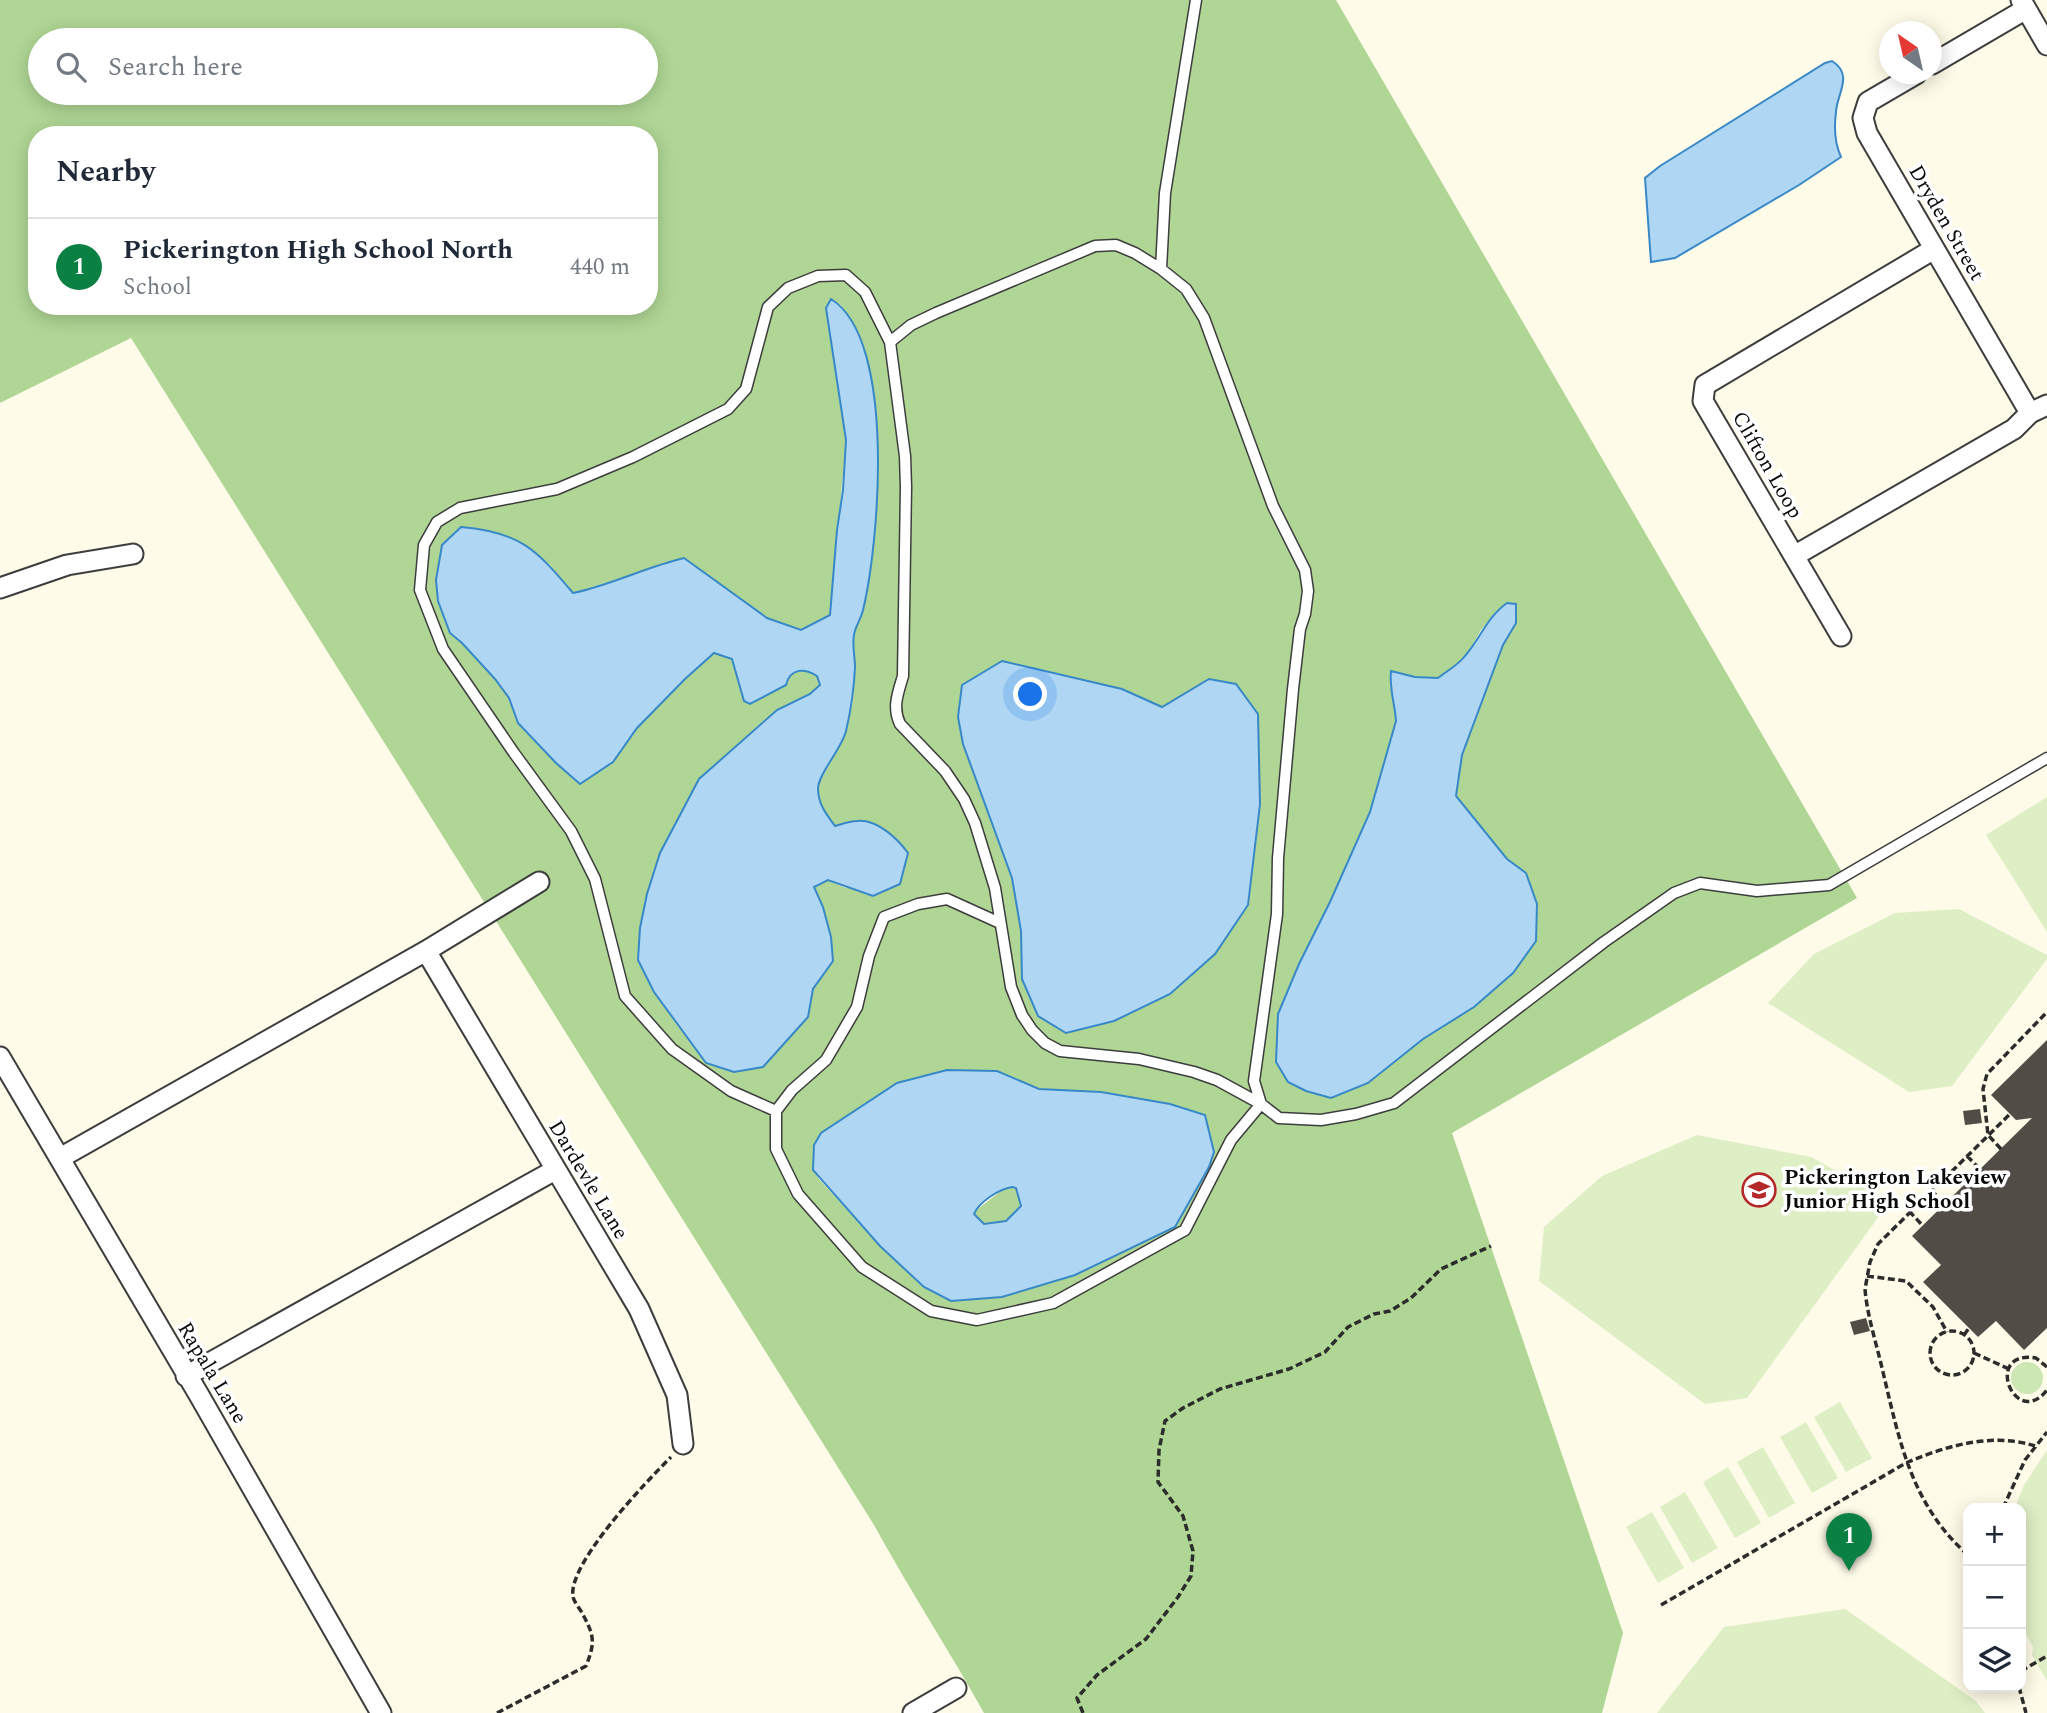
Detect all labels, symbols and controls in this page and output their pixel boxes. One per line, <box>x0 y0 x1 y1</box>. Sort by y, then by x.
north arrow <box>1879 21 1942 84</box>
search box <box>28 28 658 105</box>
text: Search here <box>108 47 243 87</box>
icon: search <box>52 48 90 86</box>
text: Nearby <box>56 149 155 195</box>
street label: Dryden Street <box>1900 159 1992 287</box>
text: Pickerington High School North <box>123 230 513 270</box>
text: 1 <box>73 250 85 285</box>
text: 440 m <box>570 250 630 285</box>
text: School <box>123 270 192 305</box>
street label: Clifton Loop <box>1723 405 1811 525</box>
your location <box>1013 677 1047 711</box>
street label: Dardevle Lane <box>540 1114 636 1246</box>
place label: Pickerington Lakeview Junior High School <box>1784 1162 2008 1218</box>
school or university icon: Pickerington Lakeview Junior High School <box>1740 1171 1778 1209</box>
street label: Rapala Lane <box>169 1316 255 1430</box>
map controls <box>1963 1503 2026 1692</box>
button: + <box>1963 1503 2026 1566</box>
pin: 1 <box>1826 1513 1872 1571</box>
button: − <box>1963 1566 2026 1629</box>
button: layers <box>1963 1629 2026 1692</box>

